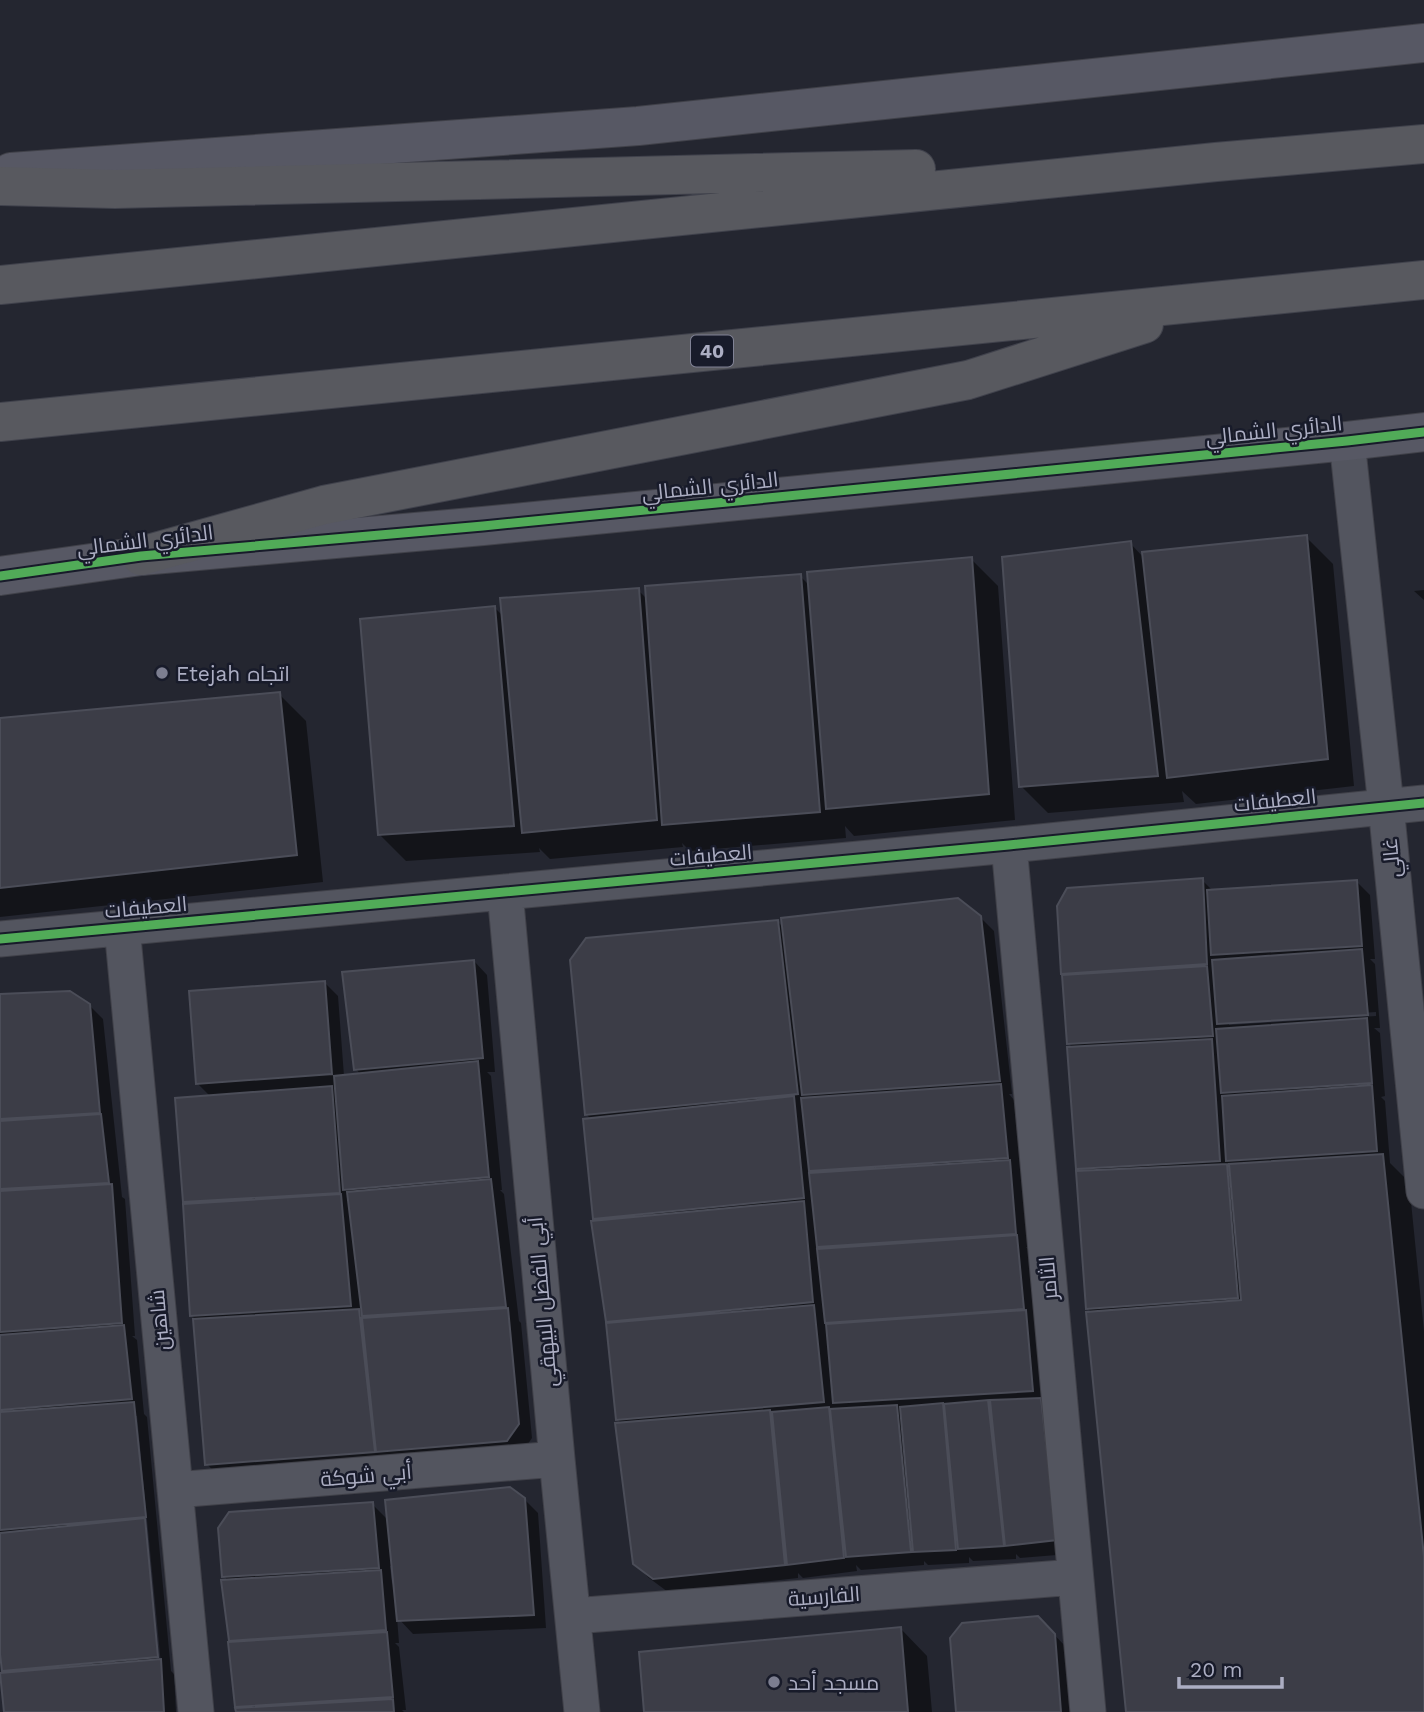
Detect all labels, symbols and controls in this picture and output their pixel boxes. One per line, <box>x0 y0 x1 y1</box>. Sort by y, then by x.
road number: 40 <box>691 336 733 366</box>
street label: الدائري الشمالي <box>1204 410 1344 454</box>
street label: الدائري الشمالي <box>640 466 780 510</box>
street label: الدائري الشمالي <box>75 519 215 565</box>
place label: Etejah اتجاه <box>176 661 290 686</box>
marker: Etejah اتجاه <box>154 665 170 681</box>
street label: العطيفات <box>1232 783 1318 817</box>
street label: غالي <box>1376 836 1410 879</box>
street label: العطيفات <box>669 839 753 871</box>
street label: العطيفات <box>104 891 188 923</box>
street label: أبي الفضل البيهقي <box>522 1215 566 1388</box>
street label: الثامر <box>1034 1255 1062 1302</box>
street label: شاهين <box>144 1288 175 1352</box>
street label: أبي شوكة <box>319 1459 413 1495</box>
street label: الفارسية <box>787 1581 861 1611</box>
scale bar <box>1179 1646 1282 1690</box>
text: 20 m <box>1190 1657 1242 1682</box>
place label: مسجد أحد <box>788 1670 879 1695</box>
marker: مسجد أحد <box>766 1674 782 1690</box>

